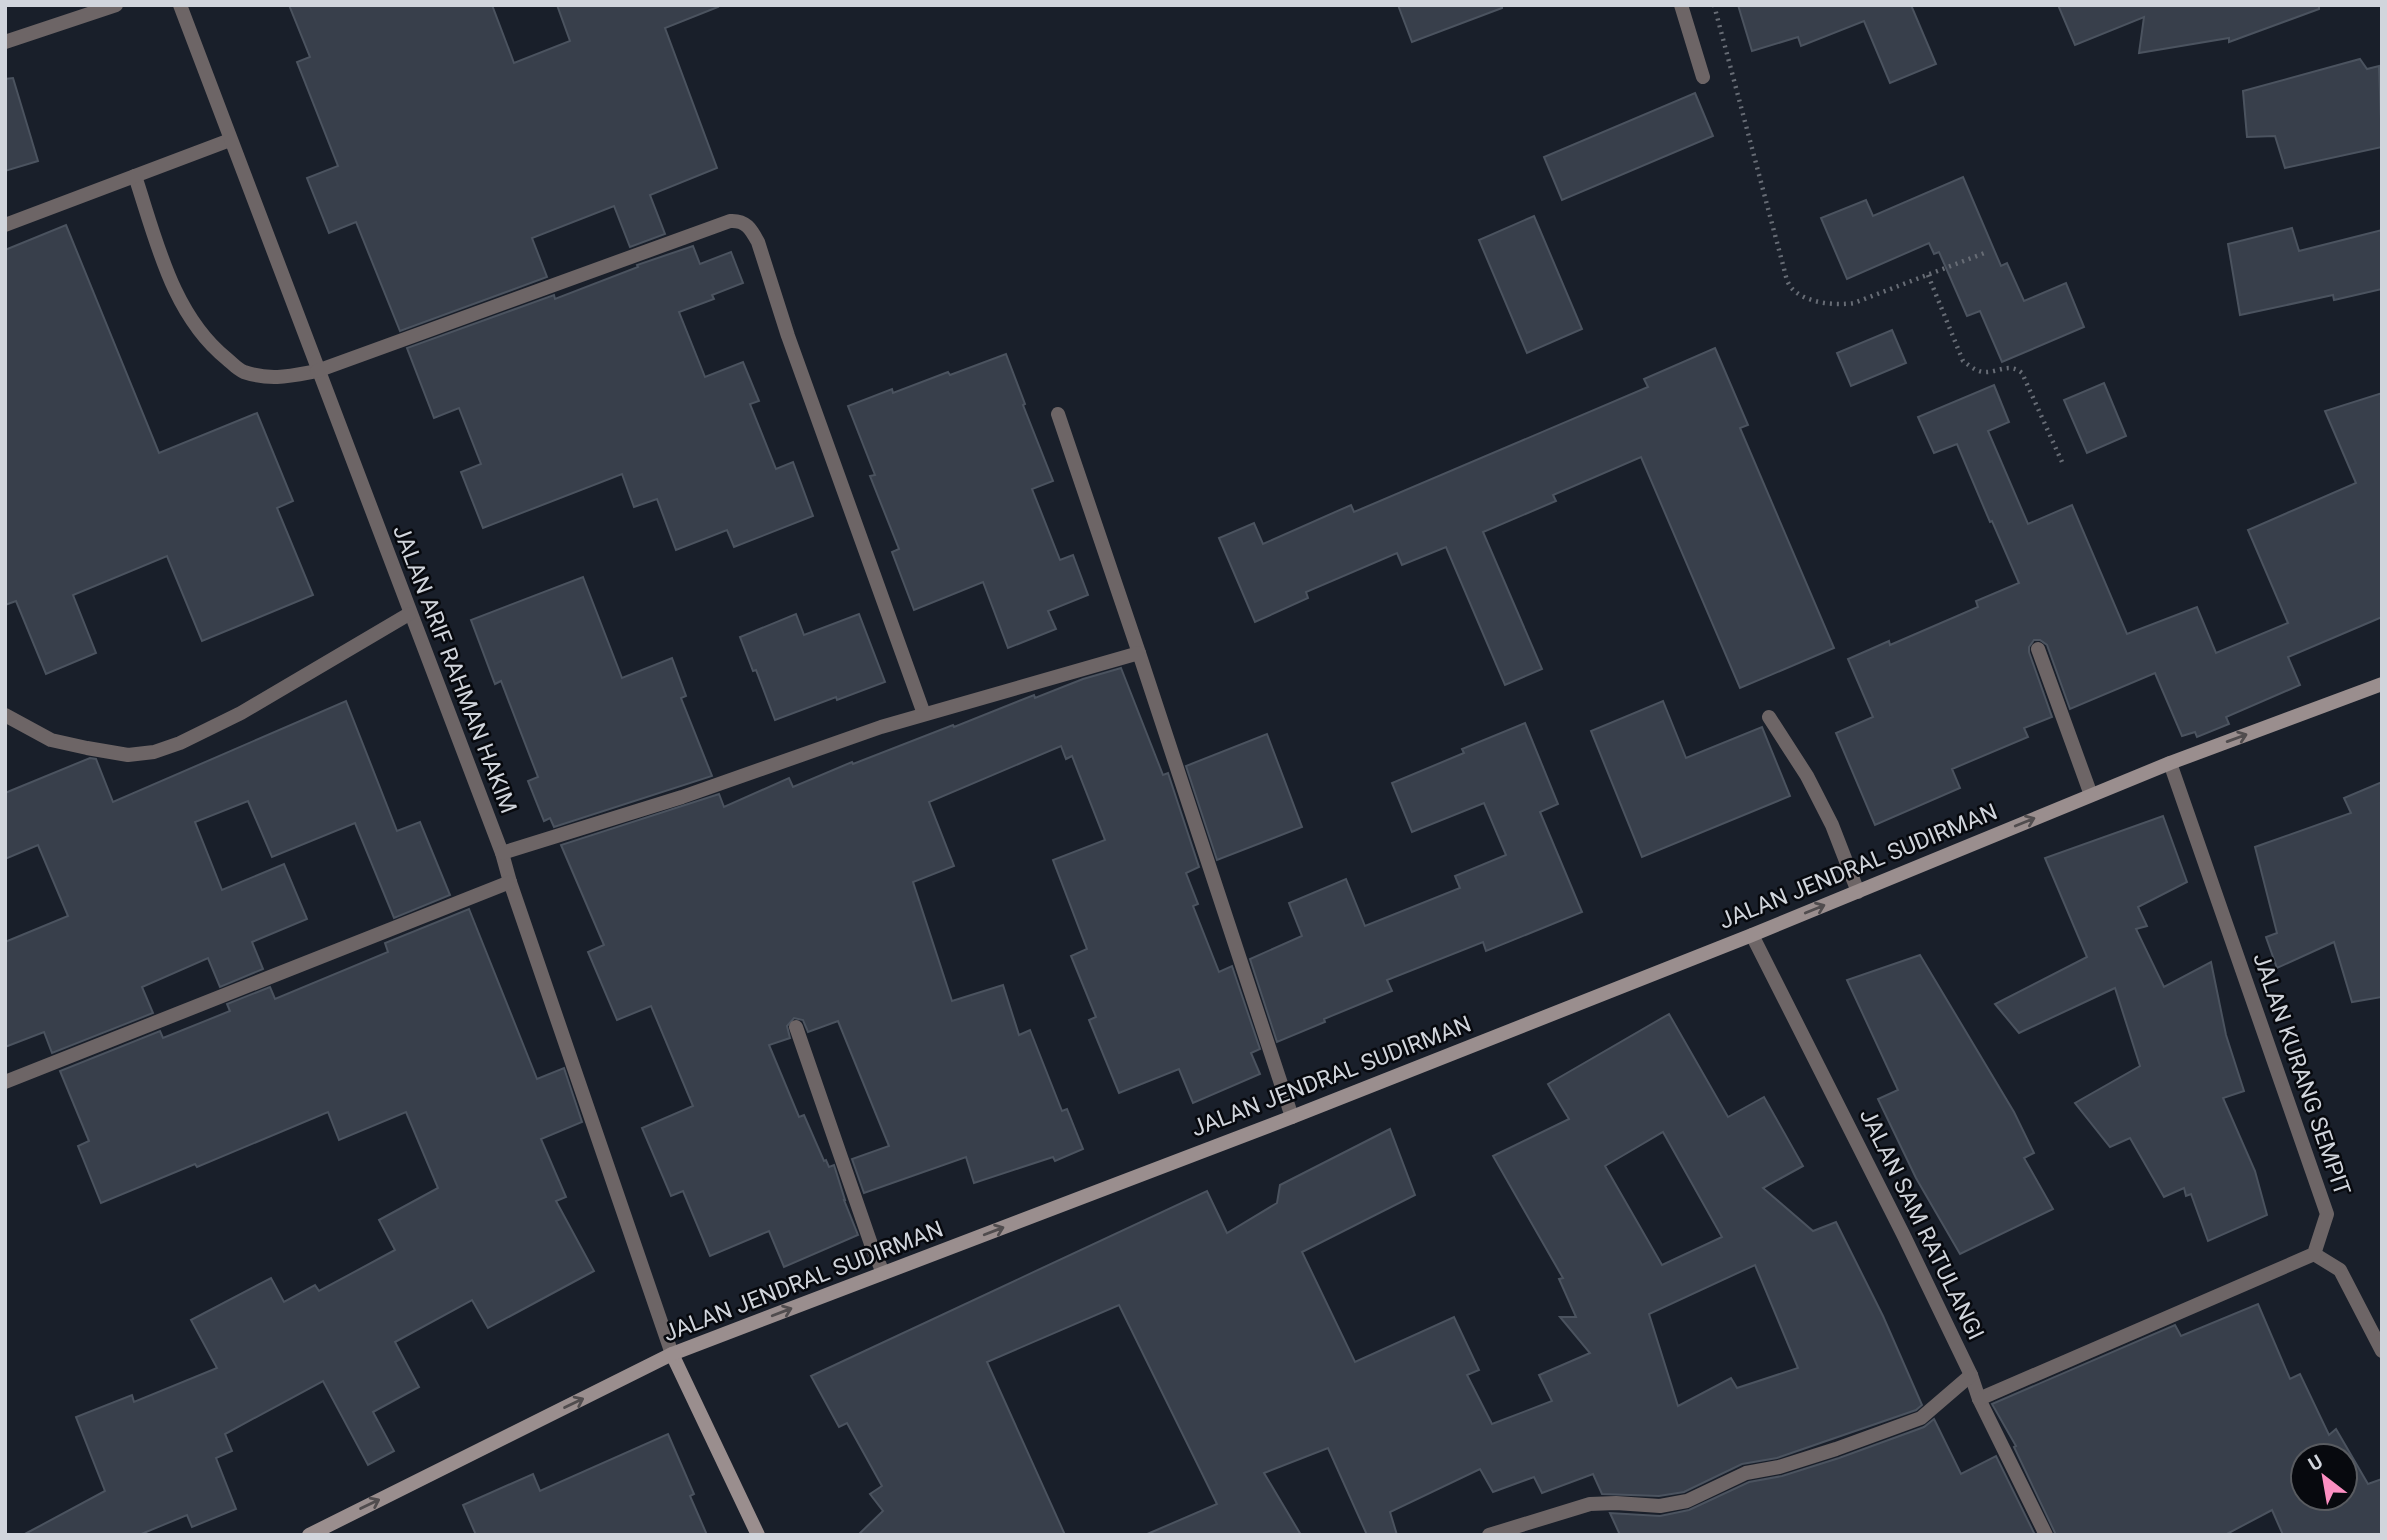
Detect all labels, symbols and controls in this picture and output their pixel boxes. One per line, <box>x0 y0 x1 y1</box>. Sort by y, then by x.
street label: JALAN ARIF RAHMAN HAKIM <box>387 521 522 817</box>
one-way arrow <box>2225 731 2247 743</box>
street label: JALAN JENDRAL SUDIRMAN <box>1715 798 2001 935</box>
one-way arrow <box>2014 815 2036 828</box>
one-way arrow <box>1804 902 1825 915</box>
street label: JALAN KURANG SEMPIT <box>2247 949 2356 1199</box>
street label: JALAN JENDRAL SUDIRMAN <box>1187 1011 1475 1142</box>
street label: JALAN SAM RATULANGI <box>1854 1104 1989 1344</box>
street label: JALAN JENDRAL SUDIRMAN <box>659 1216 947 1347</box>
one-way arrow <box>983 1223 1005 1236</box>
one-way arrow <box>770 1305 792 1318</box>
one-way arrow <box>563 1396 584 1410</box>
north arrow <box>2289 1442 2359 1512</box>
text: U <box>2304 1450 2327 1476</box>
one-way arrow <box>359 1497 380 1511</box>

